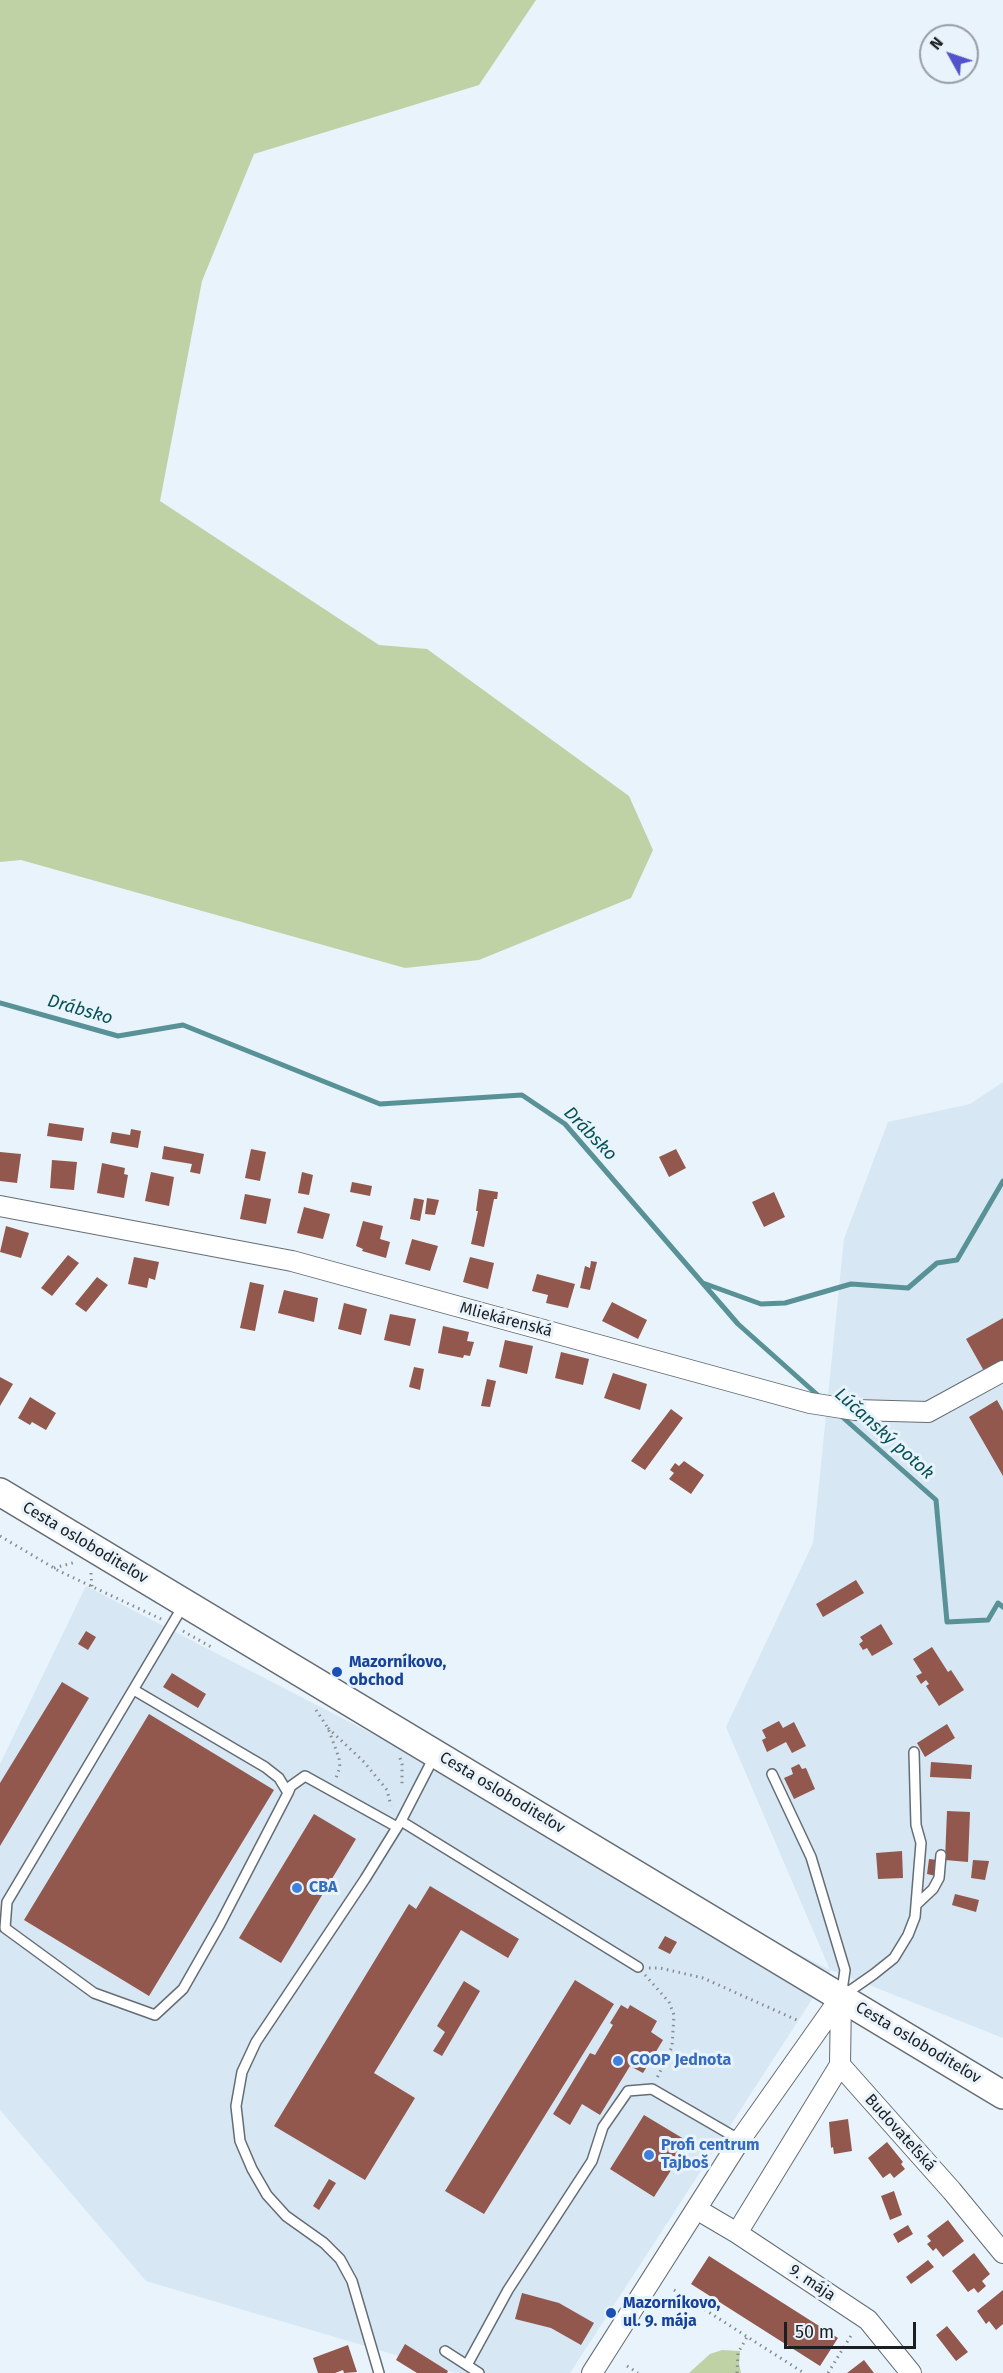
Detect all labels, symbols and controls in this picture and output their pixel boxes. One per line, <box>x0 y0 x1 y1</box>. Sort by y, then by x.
north arrow <box>919 24 979 84</box>
text: N <box>926 33 947 54</box>
water label: Drábsko <box>45 990 115 1030</box>
water label: Drábsko <box>559 1102 621 1166</box>
street label: Mliekárenská <box>458 1298 554 1342</box>
water label: Lúčanský potok <box>830 1384 938 1484</box>
street label: Cesta osloboditeľov <box>19 1498 151 1588</box>
place label: Mazorníkovo, obchod <box>349 1653 446 1691</box>
marker: Mazorníkovo, obchod <box>330 1665 344 1679</box>
street label: Cesta osloboditeľov <box>436 1748 568 1838</box>
place label: CBA <box>309 1878 337 1898</box>
marker: CBA <box>290 1881 304 1895</box>
street label: Cesta osloboditeľov <box>852 1998 984 2088</box>
place label: COOP Jednota <box>630 2051 731 2071</box>
marker: COOP Jednota <box>611 2054 625 2068</box>
street label: Budovateľská <box>860 2090 940 2176</box>
place label: Profi centrum Tajboš <box>661 2136 760 2174</box>
marker: Profi centrum Tajboš <box>642 2148 656 2162</box>
street label: 9. mája <box>785 2261 839 2305</box>
place label: Mazorníkovo, ul. 9. mája <box>623 2294 720 2332</box>
marker: Mazorníkovo, ul. 9. mája <box>604 2306 618 2320</box>
scale bar <box>787 2310 919 2348</box>
text: 50 m <box>795 2321 834 2343</box>

